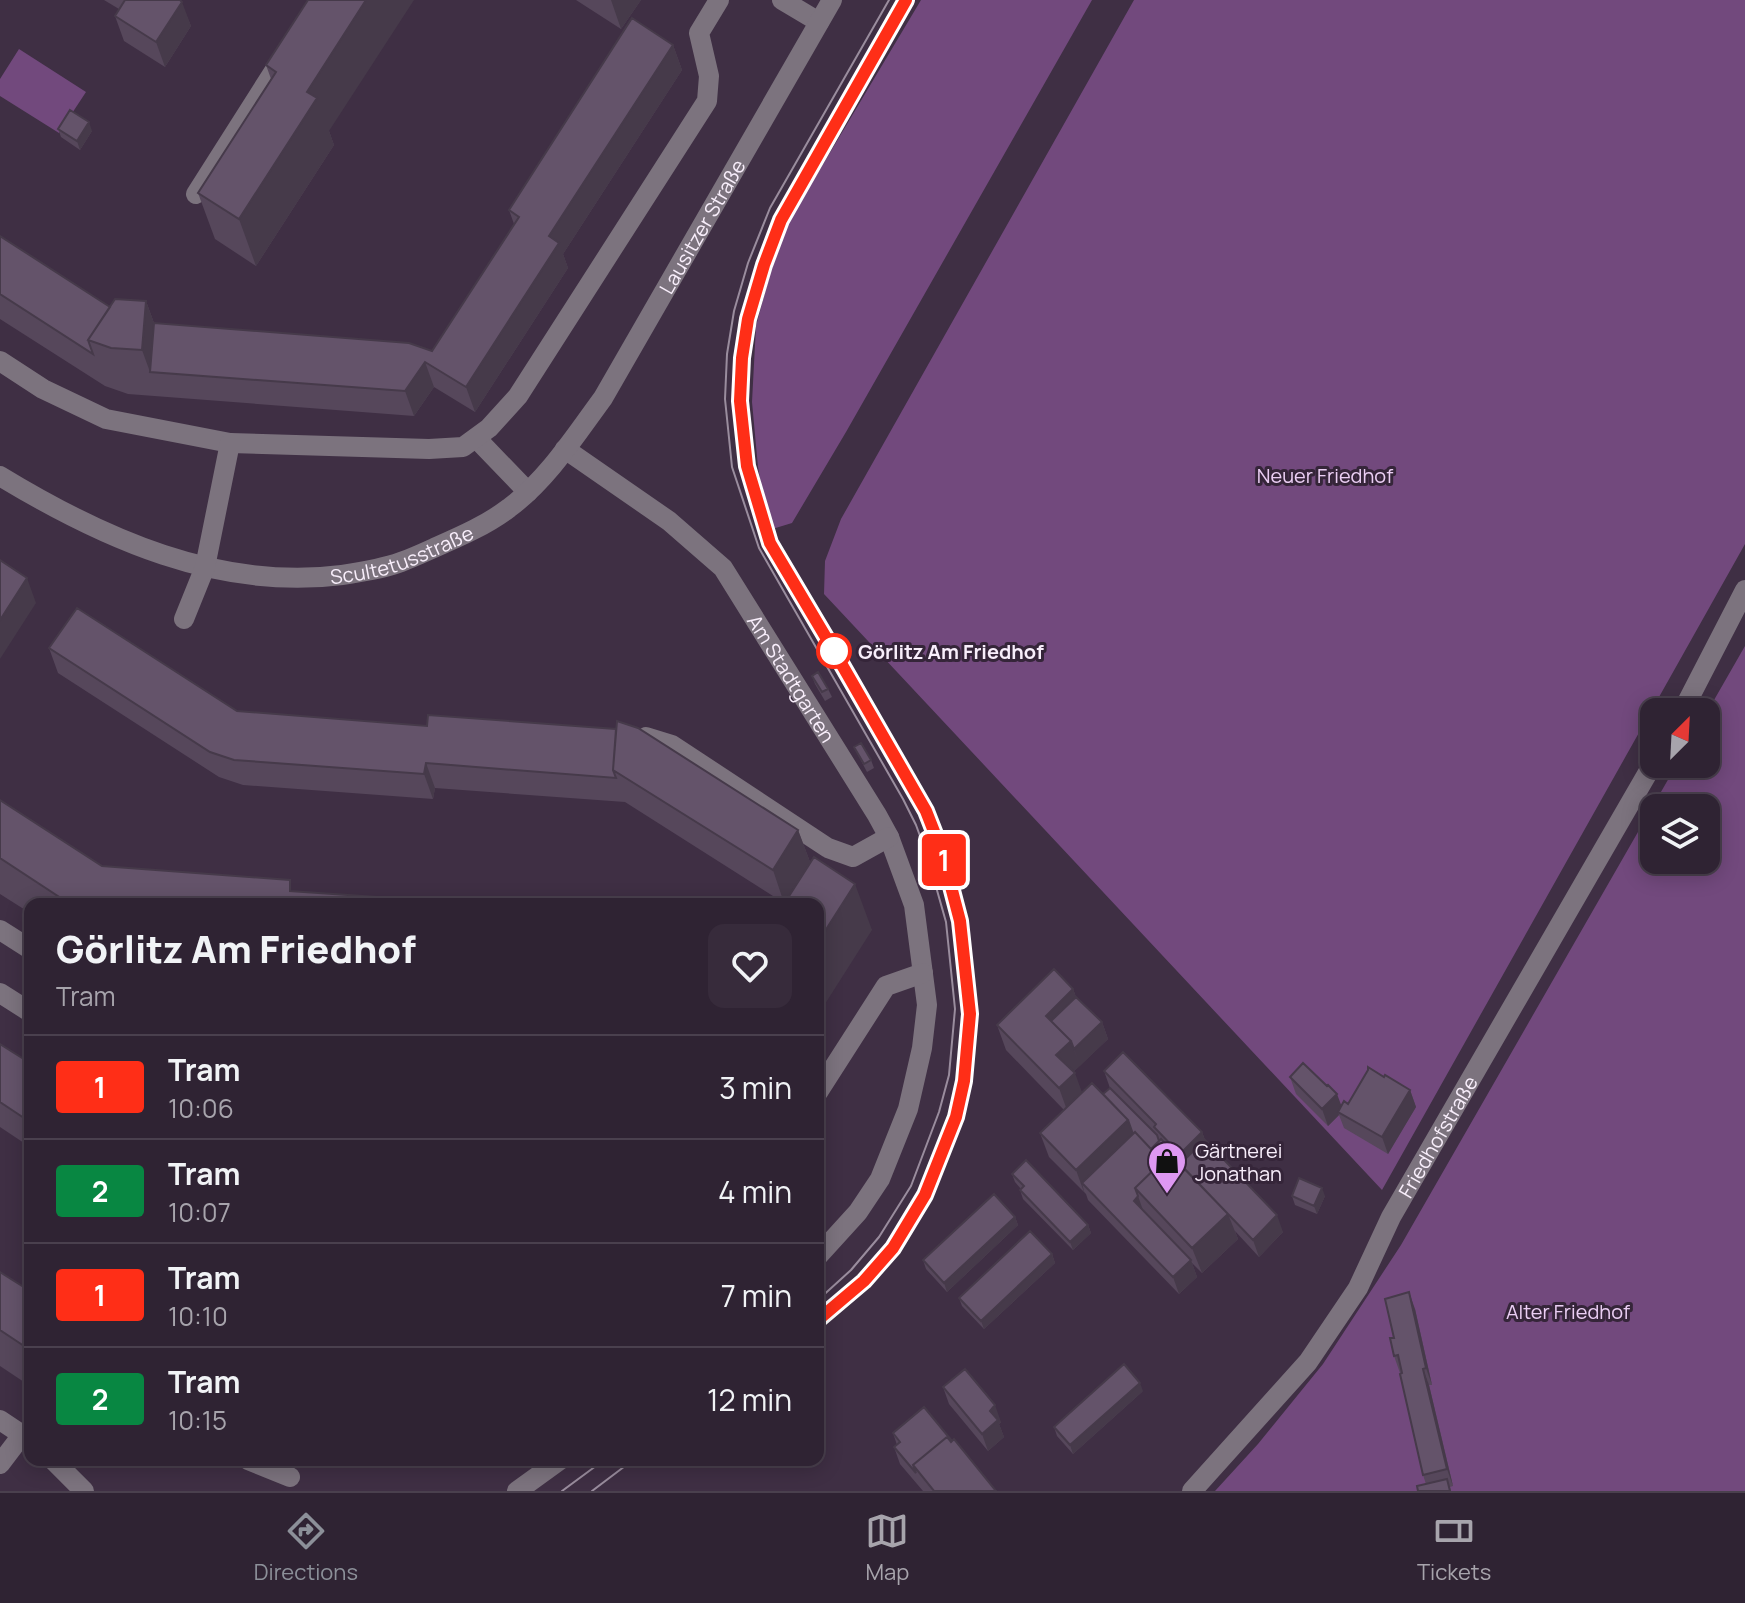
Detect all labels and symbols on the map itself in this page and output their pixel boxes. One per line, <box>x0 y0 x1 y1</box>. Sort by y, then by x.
street label: Lausitzer Straße <box>652 154 751 299</box>
park label: Neuer Friedhof <box>1257 462 1393 489</box>
street label: Scultetusstraße <box>329 519 478 590</box>
street label: Am Stadtgarten <box>742 609 842 747</box>
marker: Görlitz Am Friedhof <box>817 634 851 668</box>
place label: Görlitz Am Friedhof <box>858 638 1044 665</box>
north arrow <box>1640 698 1720 778</box>
line badge: 1 <box>918 834 970 886</box>
street label: Friedhofstraße <box>1392 1071 1483 1202</box>
place label: Gärtnerei Jonathan <box>1195 1137 1282 1187</box>
shop icon: Gärtnerei Jonathan <box>1146 1140 1188 1195</box>
park label: Alter Friedhof <box>1506 1298 1630 1325</box>

